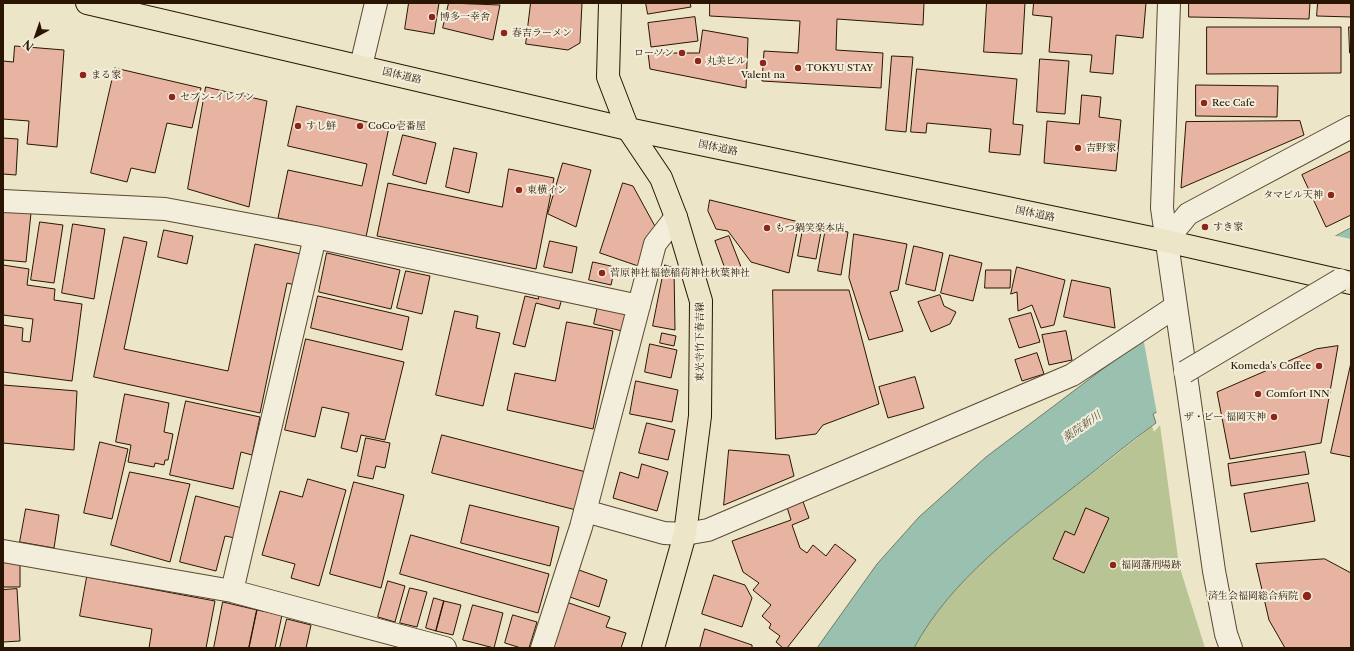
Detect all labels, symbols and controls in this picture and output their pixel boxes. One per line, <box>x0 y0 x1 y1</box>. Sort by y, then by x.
place label: 博多一幸舍 <box>440 11 490 23</box>
marker: 博多一幸舍 <box>427 12 437 22</box>
north arrow <box>16 16 56 56</box>
place label: 春吉ラーメン <box>512 27 572 39</box>
marker: 春吉ラーメン <box>499 28 509 38</box>
text: N <box>20 37 36 54</box>
place label: ローソン <box>634 47 674 59</box>
marker: ローソン <box>677 48 687 58</box>
place label: 丸美ビル <box>706 55 746 67</box>
marker: 丸美ビル <box>693 56 703 66</box>
marker: Valent na <box>758 58 768 68</box>
place label: TOKYU STAY <box>806 62 873 74</box>
marker: TOKYU STAY <box>793 63 803 73</box>
street label: 国体道路 <box>381 66 423 86</box>
place label: まる家 <box>91 69 121 81</box>
place label: Valent na <box>741 69 785 81</box>
marker: まる家 <box>78 70 88 80</box>
place label: セブン-イレブン <box>180 91 255 103</box>
marker: セブン-イレブン <box>167 92 177 102</box>
place label: Rec Cafe <box>1212 97 1255 109</box>
marker: Rec Cafe <box>1199 98 1209 108</box>
place label: すし鮮 <box>306 120 336 132</box>
place label: CoCo壱番屋 <box>368 120 426 132</box>
marker: すし鮮 <box>293 121 303 131</box>
marker: CoCo壱番屋 <box>355 121 365 131</box>
street label: 国体道路 <box>697 138 739 158</box>
place label: 吉野家 <box>1086 142 1116 154</box>
marker: 吉野家 <box>1073 143 1083 153</box>
place label: 東横イン <box>527 184 567 196</box>
marker: 東横イン <box>514 185 524 195</box>
place label: タマビル天神 <box>1263 189 1323 201</box>
marker: タマビル天神 <box>1326 190 1336 200</box>
street label: 国体道路 <box>1014 204 1056 224</box>
place label: すき家 <box>1213 221 1243 233</box>
place label: もつ鍋笑楽本店 <box>775 222 845 234</box>
marker: すき家 <box>1200 222 1210 232</box>
marker: もつ鍋笑楽本店 <box>762 223 772 233</box>
place label: 菅原神社福徳稲荷神社秋葉神社 <box>610 267 750 279</box>
marker: 菅原神社福徳稲荷神社秋葉神社 <box>597 268 607 278</box>
street label: 東光寺竹下春吉線 <box>694 302 706 382</box>
place label: Komeda's Coffee <box>1230 360 1311 372</box>
marker: Komeda's Coffee <box>1314 361 1324 371</box>
place label: Comfort INN <box>1266 388 1329 400</box>
marker: Comfort INN <box>1253 389 1263 399</box>
water label: 薬院新川 <box>1060 409 1104 445</box>
place label: ザ・ビー 福岡天神 <box>1184 411 1266 423</box>
marker: ザ・ビー 福岡天神 <box>1269 412 1279 422</box>
place label: 福岡藩刑場跡 <box>1121 559 1181 571</box>
marker: 福岡藩刑場跡 <box>1108 560 1118 570</box>
place label: 済生会福岡総合病院 <box>1208 590 1298 602</box>
marker: 済生会福岡総合病院 <box>1301 590 1313 602</box>

